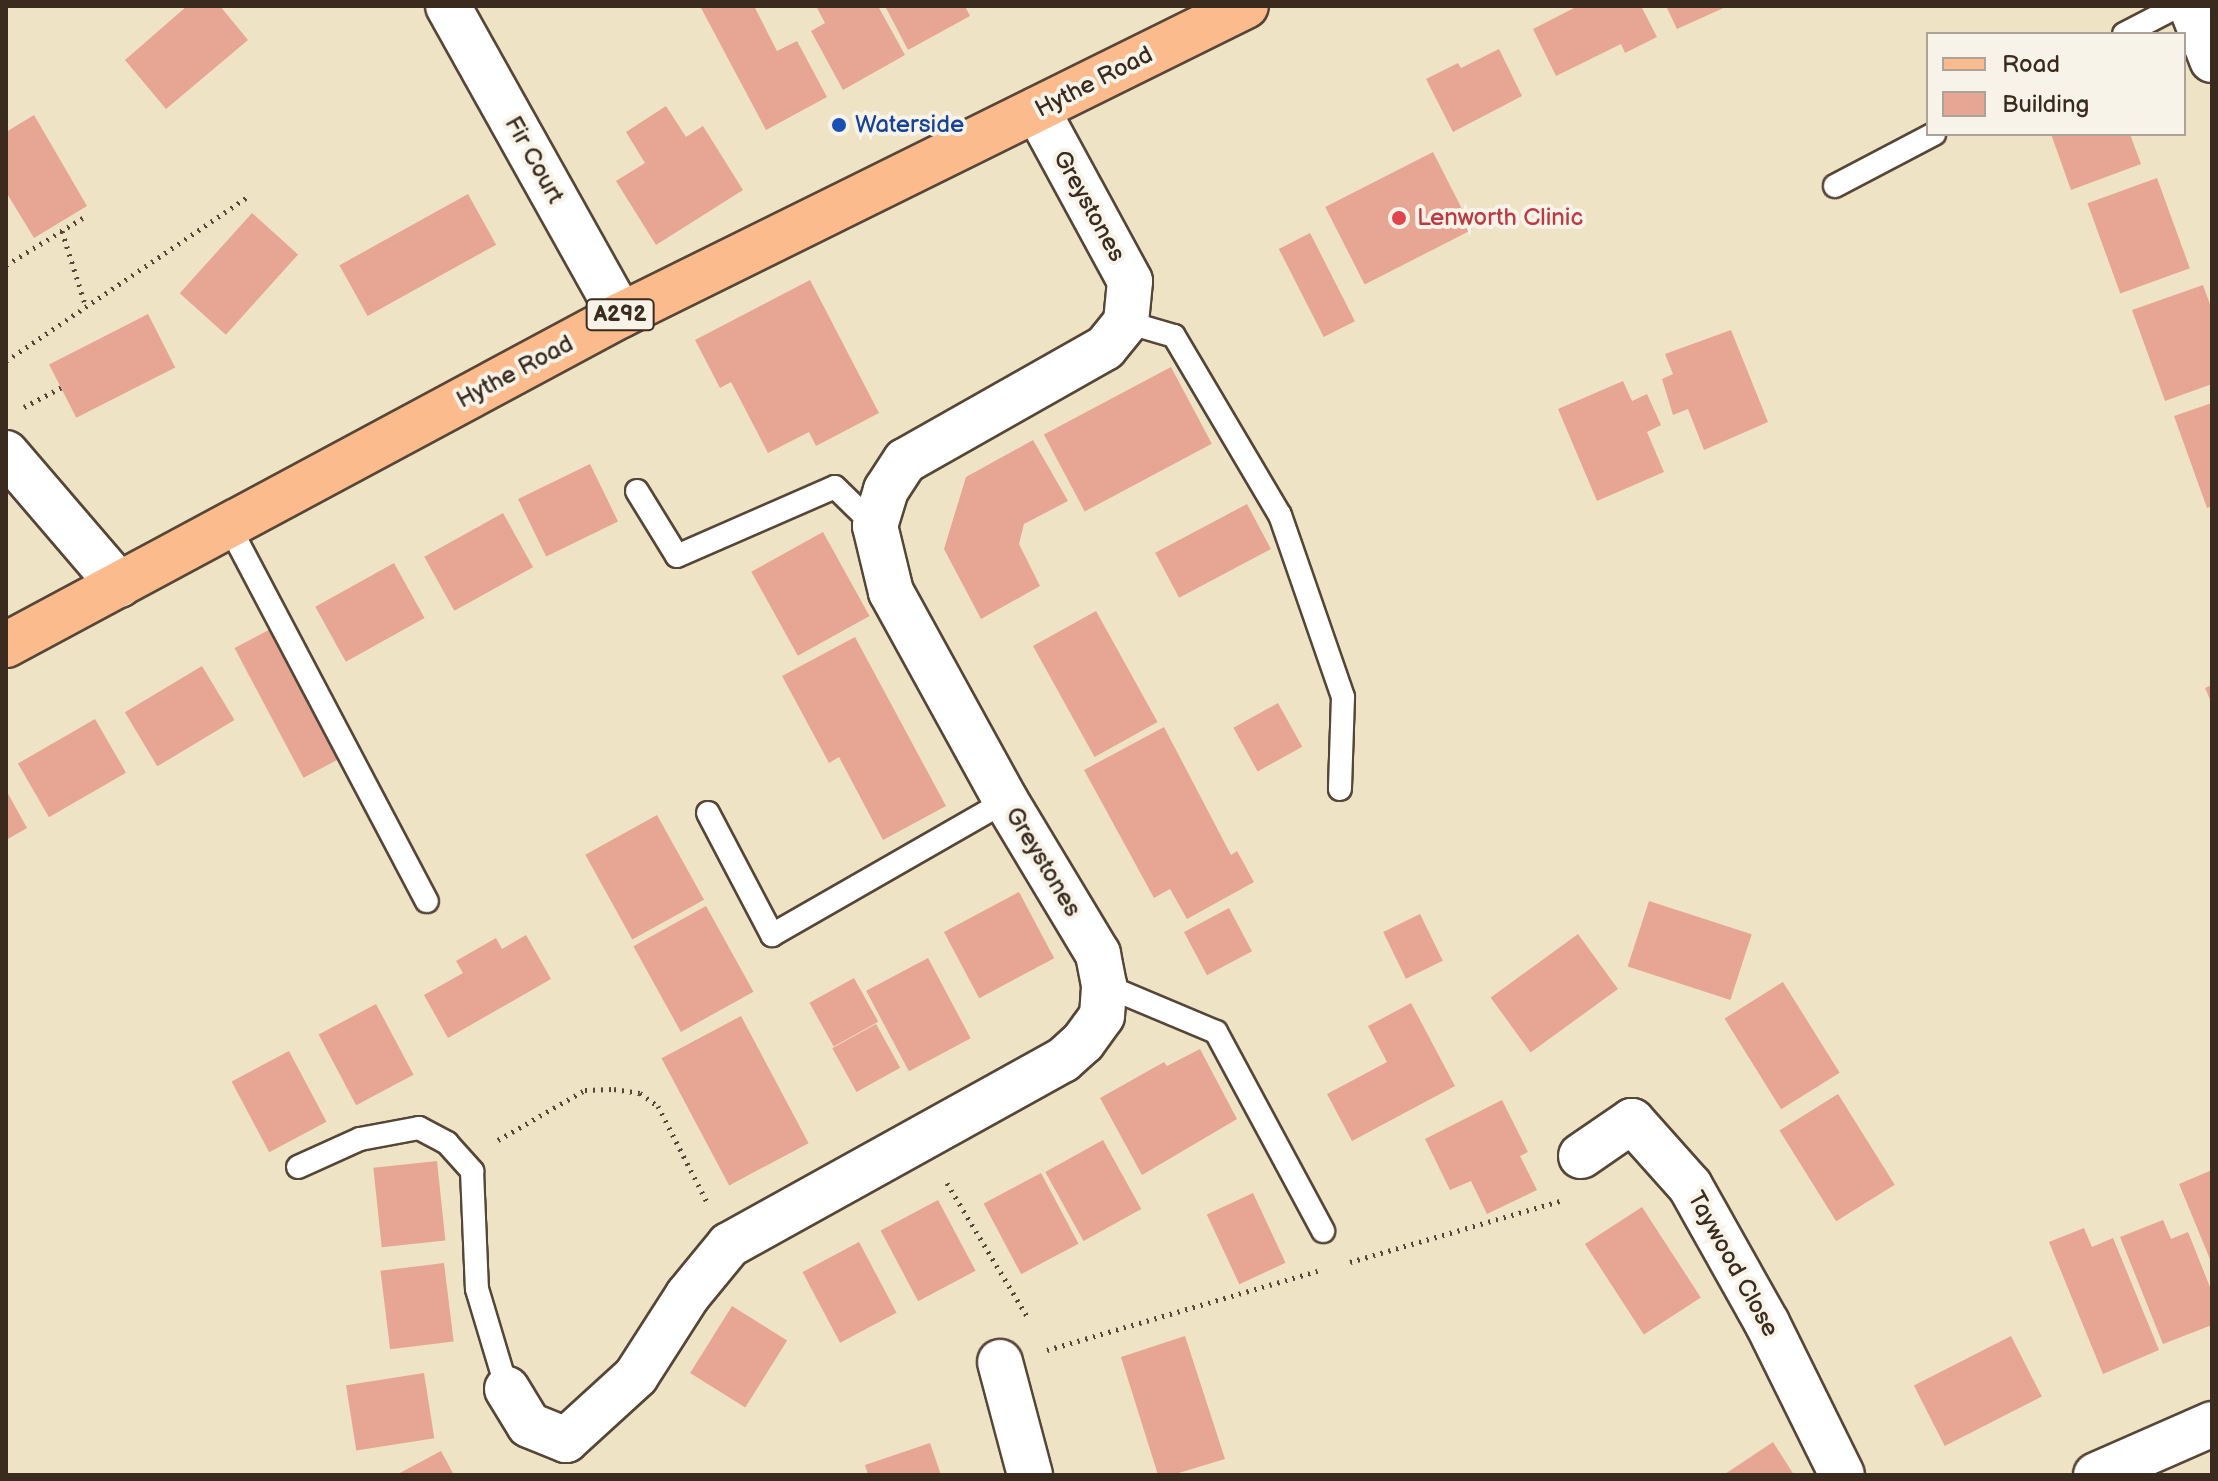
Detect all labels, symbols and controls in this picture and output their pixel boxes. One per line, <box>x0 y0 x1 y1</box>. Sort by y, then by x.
legend <box>1926 32 2186 136</box>
street label: Hythe Road <box>1031 40 1157 124</box>
text: Road <box>2002 50 2060 79</box>
text: Building <box>2002 90 2089 119</box>
street label: Fir Court <box>498 111 570 209</box>
place label: Waterside <box>855 111 964 139</box>
marker: Waterside <box>830 116 848 134</box>
street label: Greystones <box>1047 145 1131 267</box>
place label: Lenworth Clinic <box>1417 204 1583 232</box>
marker: Lenworth Clinic <box>1388 207 1410 229</box>
road number: A292 <box>584 297 656 333</box>
street label: Hythe Road <box>452 329 578 415</box>
street label: Greystones <box>999 802 1087 922</box>
street label: Taywood Close <box>1681 1186 1785 1342</box>

